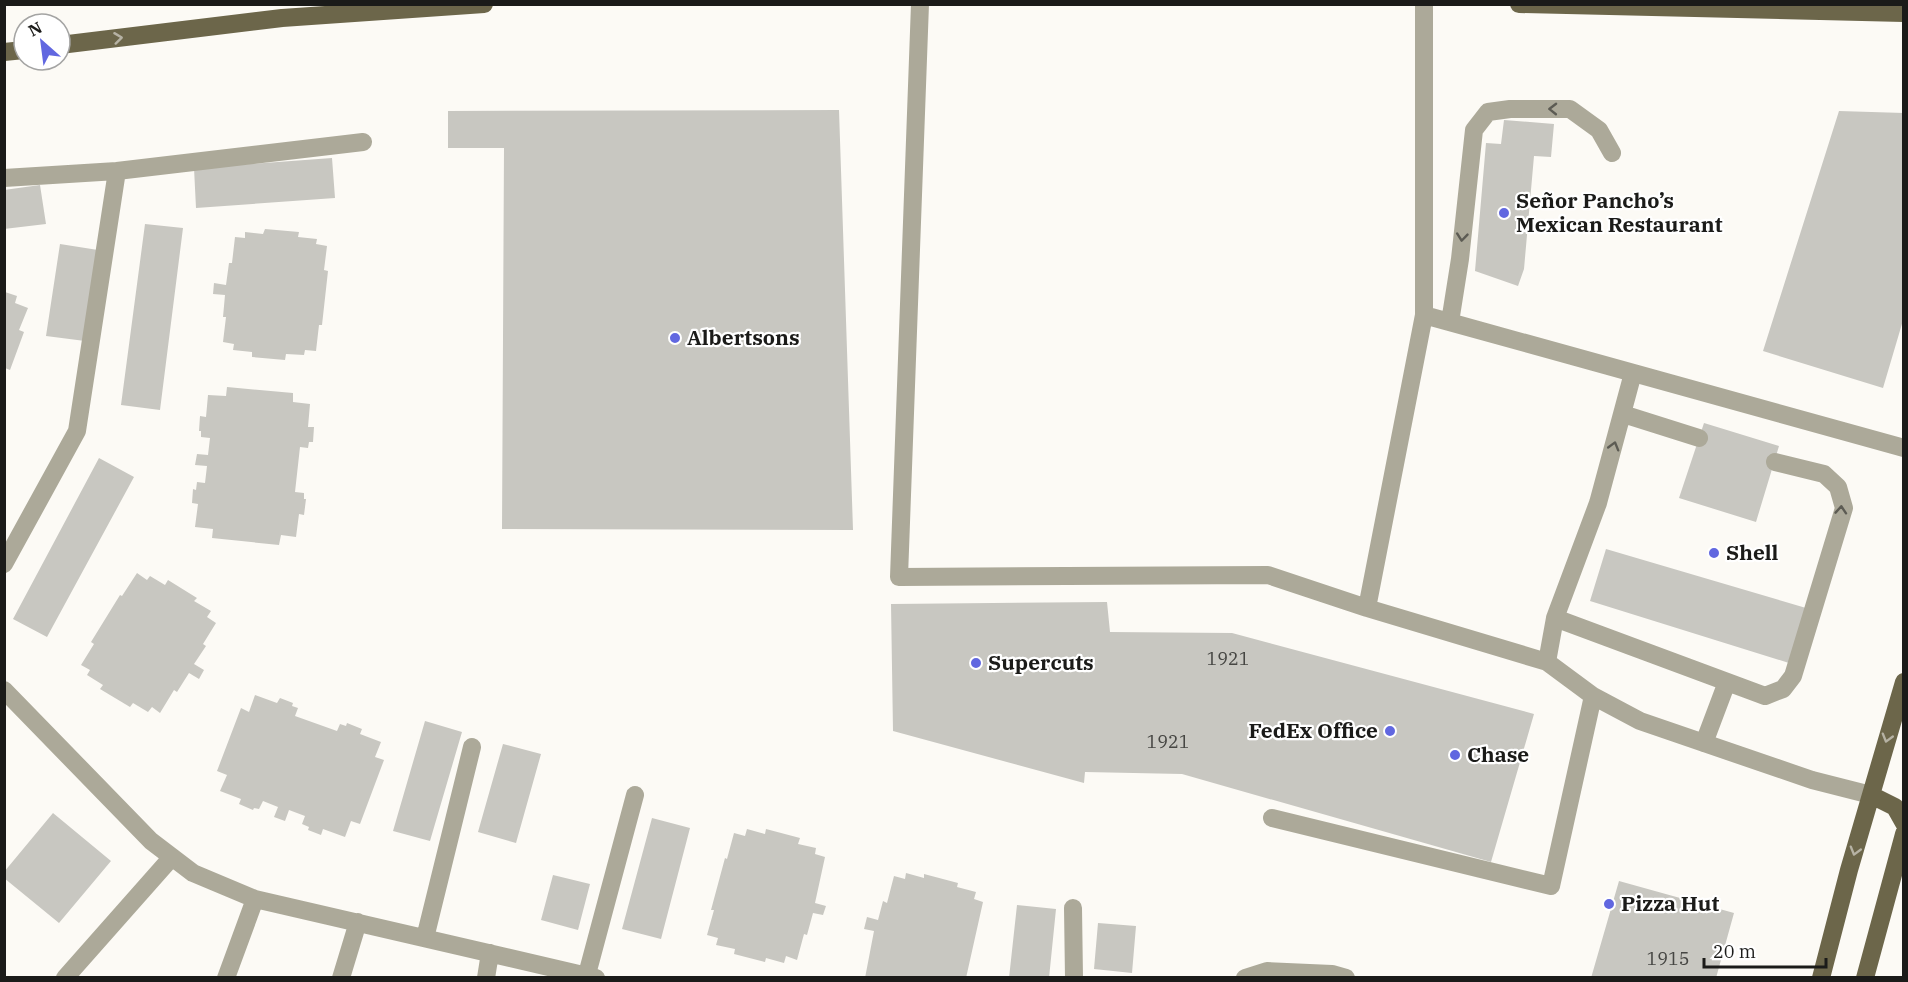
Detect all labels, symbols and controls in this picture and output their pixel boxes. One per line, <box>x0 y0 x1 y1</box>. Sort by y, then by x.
north arrow <box>12 12 72 72</box>
text: N <box>25 17 45 41</box>
one-way arrow <box>113 32 123 45</box>
one-way arrow <box>1548 103 1557 115</box>
place label: Señor Pancho’s Mexican Restaurant <box>1516 186 1723 238</box>
marker: Señor Pancho’s Mexican Restaurant <box>1497 206 1511 220</box>
one-way arrow <box>1457 232 1469 241</box>
place label: Albertsons <box>687 323 800 351</box>
marker: Albertsons <box>668 331 682 345</box>
one-way arrow <box>1606 441 1619 451</box>
one-way arrow <box>1834 505 1847 515</box>
place label: Shell <box>1726 538 1779 566</box>
marker: Shell <box>1707 546 1721 560</box>
house number: 1921 <box>1206 647 1250 670</box>
place label: Supercuts <box>988 648 1094 676</box>
marker: Supercuts <box>969 656 983 670</box>
place label: FedEx Office <box>1248 716 1378 744</box>
marker: FedEx Office <box>1383 724 1397 738</box>
house number: 1921 <box>1146 730 1190 753</box>
one-way arrow <box>1882 733 1895 743</box>
place label: Chase <box>1467 740 1529 768</box>
marker: Chase <box>1448 748 1462 762</box>
one-way arrow <box>1850 845 1862 856</box>
place label: Pizza Hut <box>1621 889 1719 917</box>
marker: Pizza Hut <box>1602 897 1616 911</box>
scale bar <box>1704 931 1826 969</box>
text: 20 m <box>1713 940 1756 963</box>
house number: 1915 <box>1646 947 1690 970</box>

